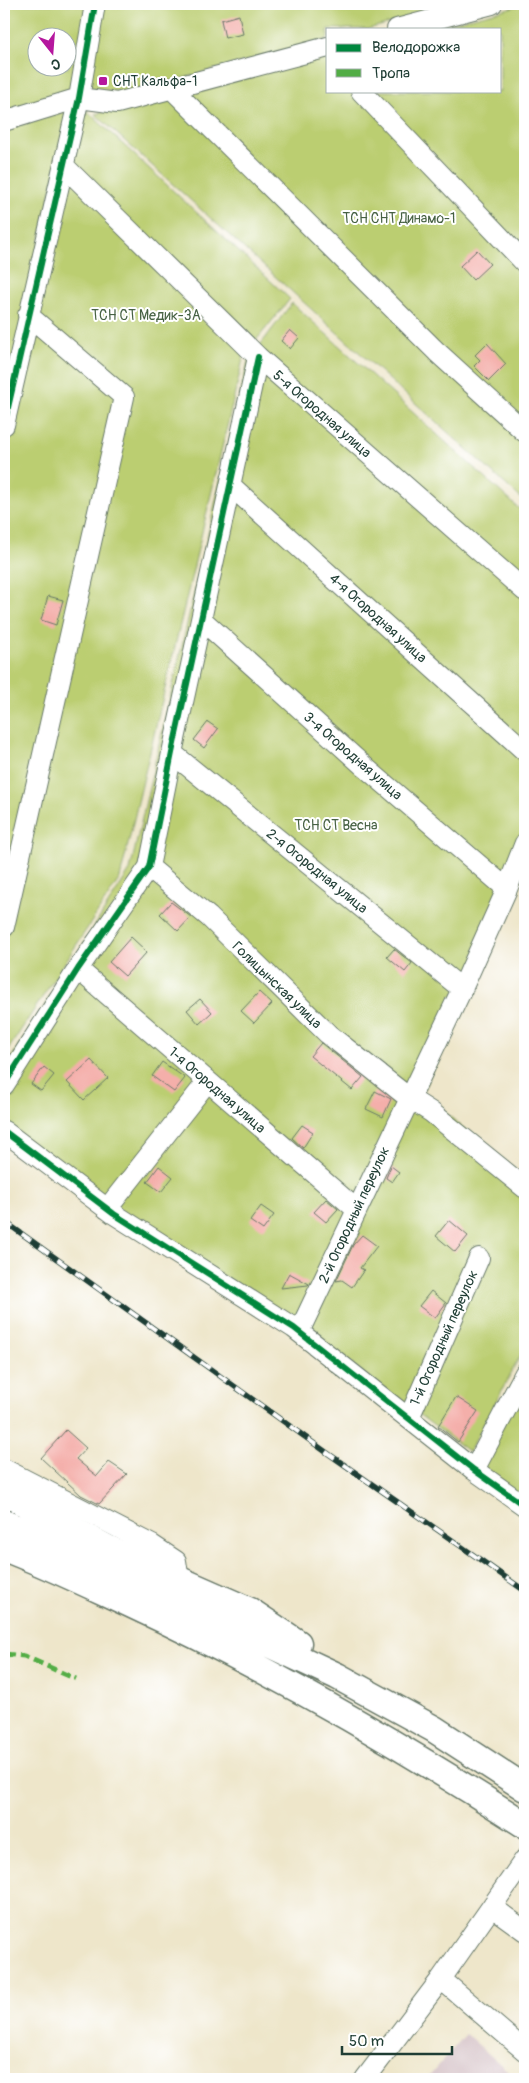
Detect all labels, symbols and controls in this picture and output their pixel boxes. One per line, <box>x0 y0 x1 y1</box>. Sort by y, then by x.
north arrow <box>28 28 78 78</box>
legend <box>326 28 502 92</box>
text: Велодорожка <box>372 38 460 57</box>
text: С <box>49 55 62 73</box>
text: Тропа <box>372 64 410 83</box>
place label: СНТ Кальфа-1 <box>113 73 198 90</box>
marker: СНТ Кальфа-1 <box>97 75 109 87</box>
park label: ТСН СНТ Динамо-1 <box>343 210 455 227</box>
park label: ТСН СТ Медик-3А <box>91 307 201 324</box>
street label: 5-я Огородная улица <box>269 367 375 461</box>
street label: 4-я Огородная улица <box>326 570 430 666</box>
street label: 3-я Огородная улица <box>300 709 406 803</box>
park label: ТСН СТ Весна <box>294 817 378 834</box>
street label: 2-я Огородная улица <box>263 825 371 917</box>
street label: Голицынская улица <box>229 938 325 1032</box>
street label: 1-я Огородная улица <box>165 1043 269 1137</box>
street label: 2-й Огородный переулок <box>315 1144 393 1286</box>
street label: 1-й Огородный переулок <box>406 1268 482 1408</box>
scale bar <box>342 2023 452 2055</box>
text: 50 m <box>349 2032 384 2051</box>

